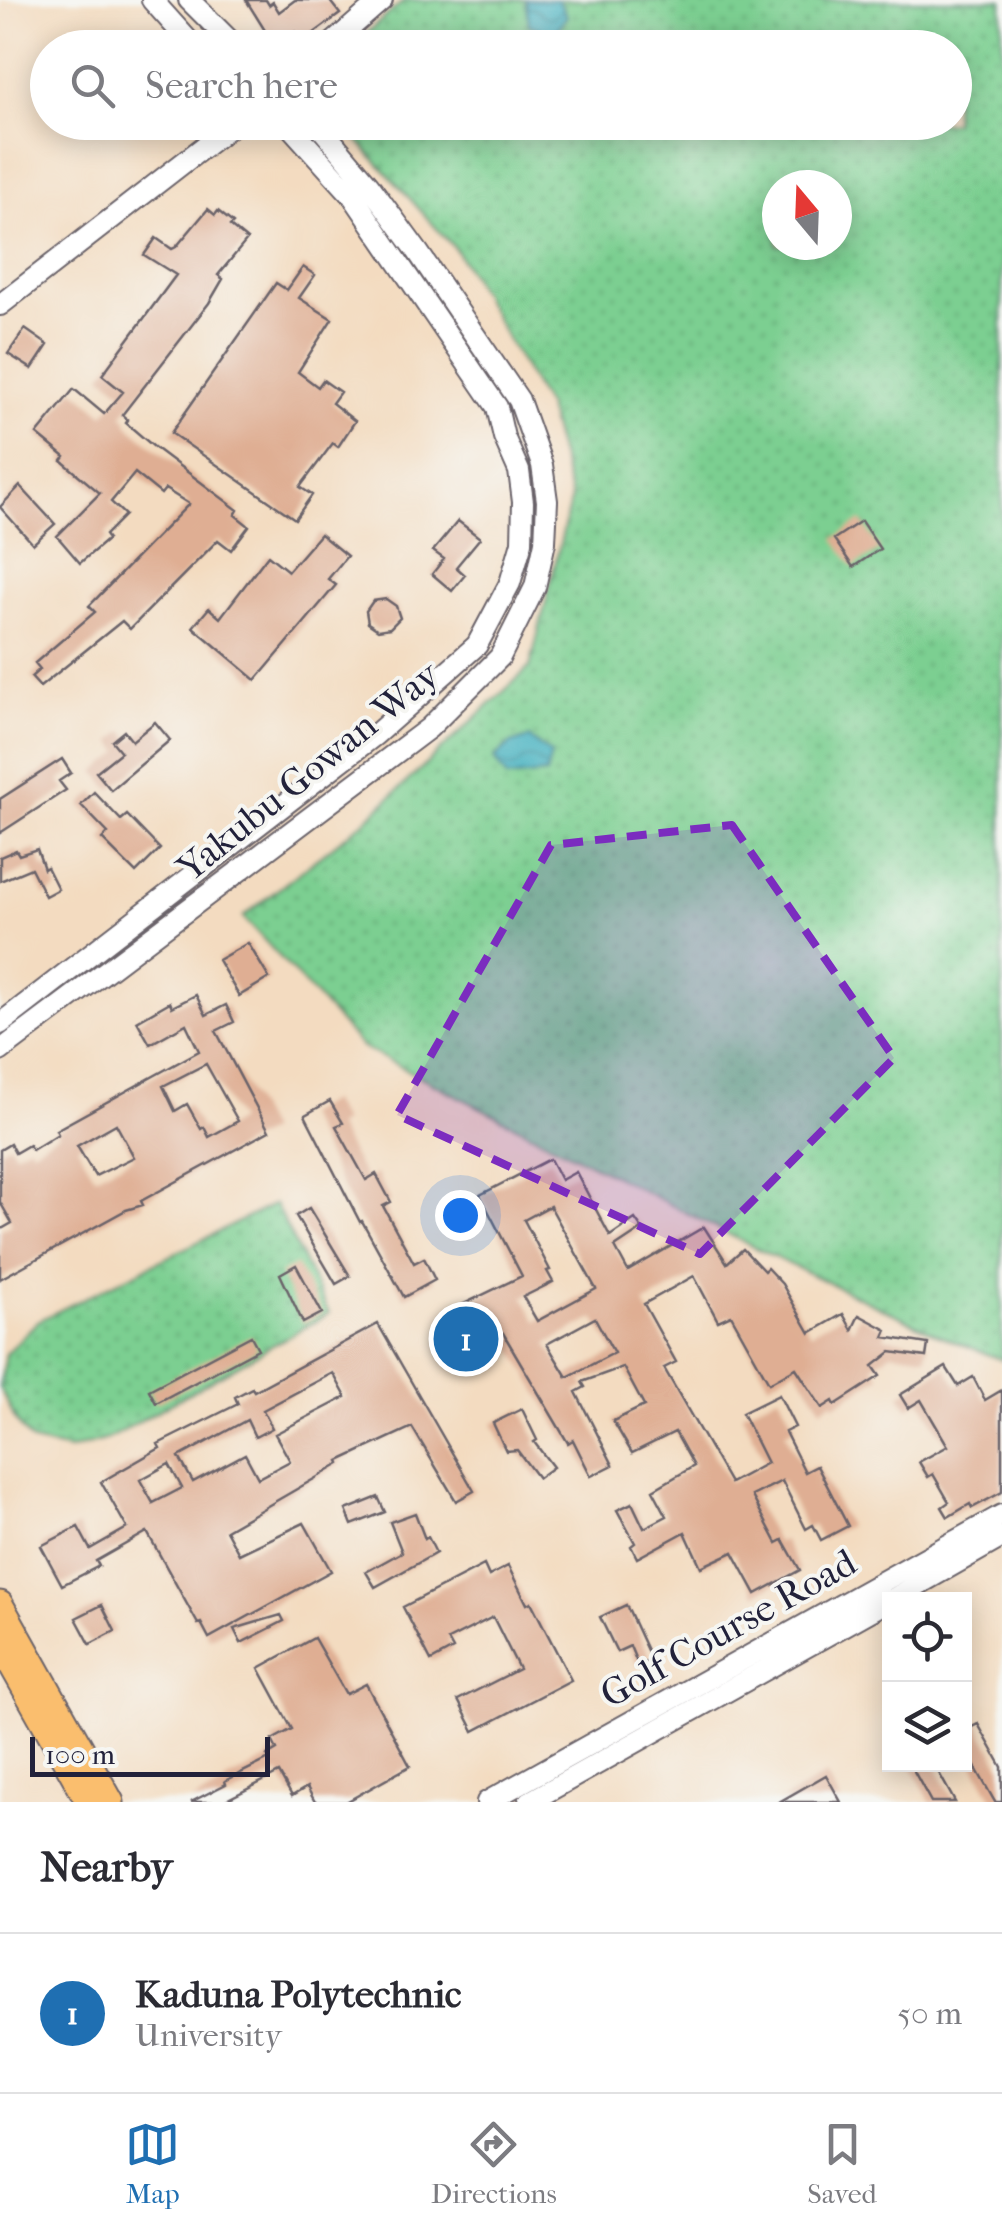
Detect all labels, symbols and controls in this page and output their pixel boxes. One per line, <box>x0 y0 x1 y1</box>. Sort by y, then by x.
search box <box>30 30 972 140</box>
icon: search <box>65 58 120 113</box>
text: Search here <box>145 63 338 108</box>
north arrow <box>762 170 852 260</box>
street label: Yakubu Gowan Way <box>168 651 450 891</box>
your location <box>435 1190 486 1241</box>
pin: 1 <box>434 1302 498 1376</box>
street label: Golf Course Road <box>593 1540 864 1717</box>
map controls <box>882 1592 972 1772</box>
button: locate <box>882 1592 972 1682</box>
button: layers <box>882 1682 972 1772</box>
scale bar <box>30 1732 270 1776</box>
text: 100 m <box>45 1738 115 1771</box>
text: Nearby <box>40 1843 172 1892</box>
text: Kaduna Polytechnic <box>135 1972 462 2017</box>
text: 1 <box>67 1995 78 2032</box>
text: 50 m <box>897 1995 962 2032</box>
text: University <box>135 2017 282 2054</box>
tab: Map <box>125 2117 180 2210</box>
tab: Directions <box>431 2117 557 2210</box>
tab: Saved <box>807 2117 877 2210</box>

